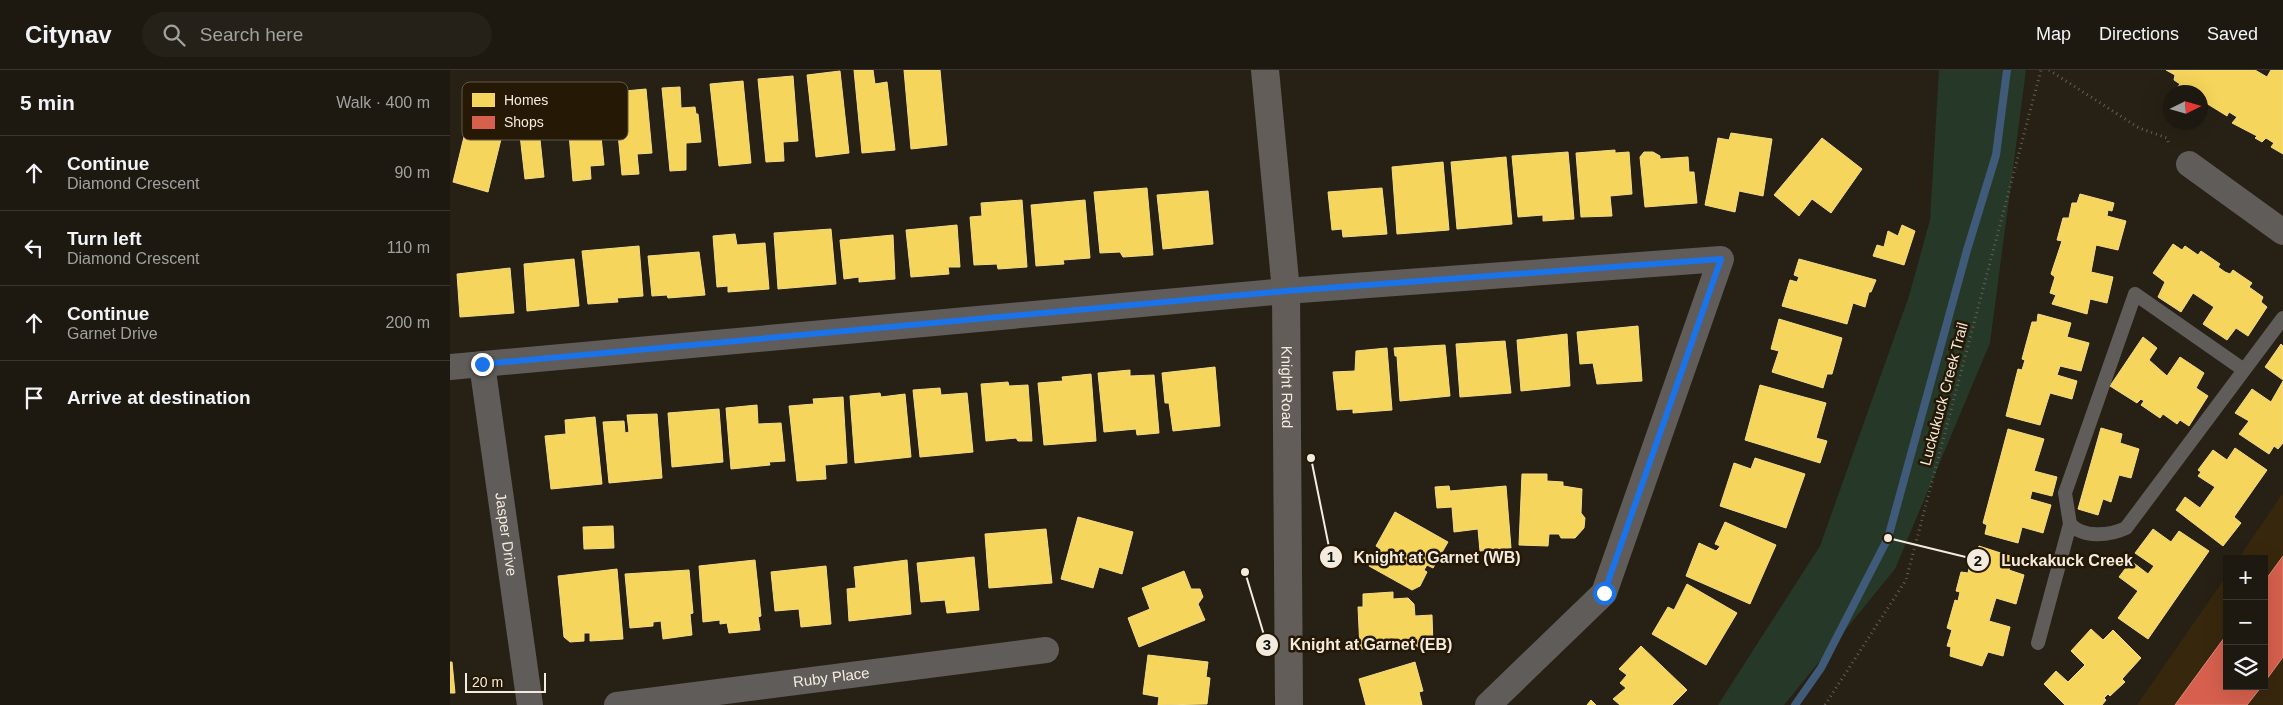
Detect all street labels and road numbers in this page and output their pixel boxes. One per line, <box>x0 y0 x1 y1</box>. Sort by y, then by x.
street label: Luckukuck Creek Trail <box>1916 320 1971 467</box>
street label: Knight Road <box>1278 346 1296 428</box>
street label: Jasper Drive <box>492 491 521 577</box>
street label: Ruby Place <box>792 664 870 690</box>

